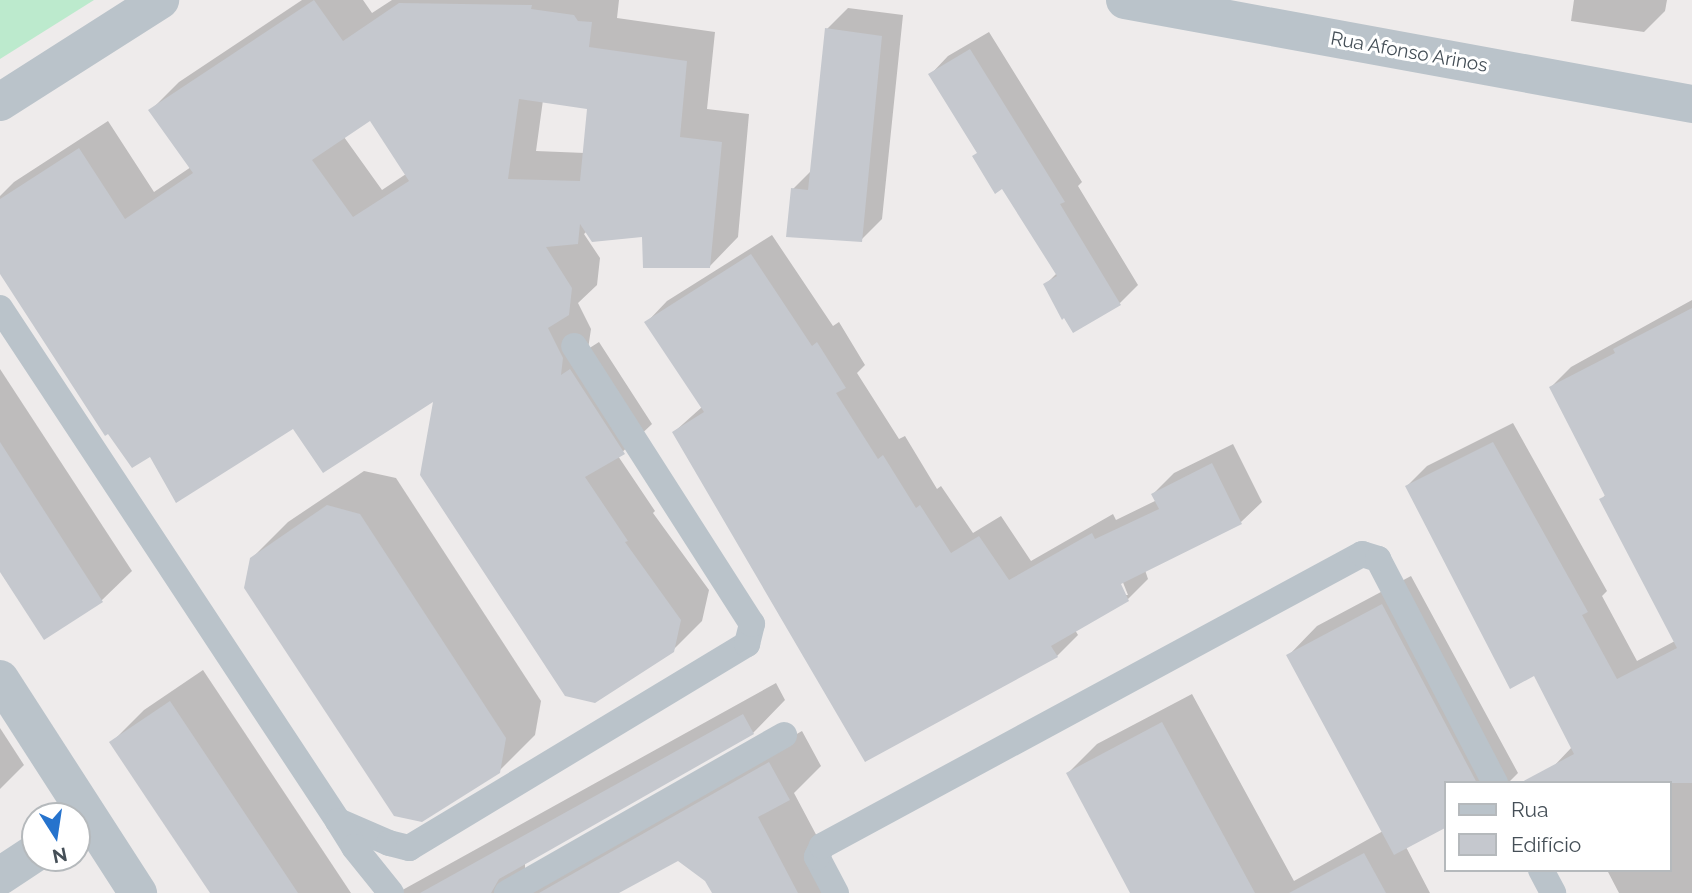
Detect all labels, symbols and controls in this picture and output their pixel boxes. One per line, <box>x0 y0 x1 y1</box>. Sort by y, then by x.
street label: Rua Afonso Arinos <box>1328 27 1490 77</box>
legend <box>1444 781 1671 872</box>
text: Rua <box>1511 797 1548 822</box>
north arrow <box>21 802 91 872</box>
text: Edifício <box>1511 832 1581 857</box>
text: N <box>51 843 69 868</box>

